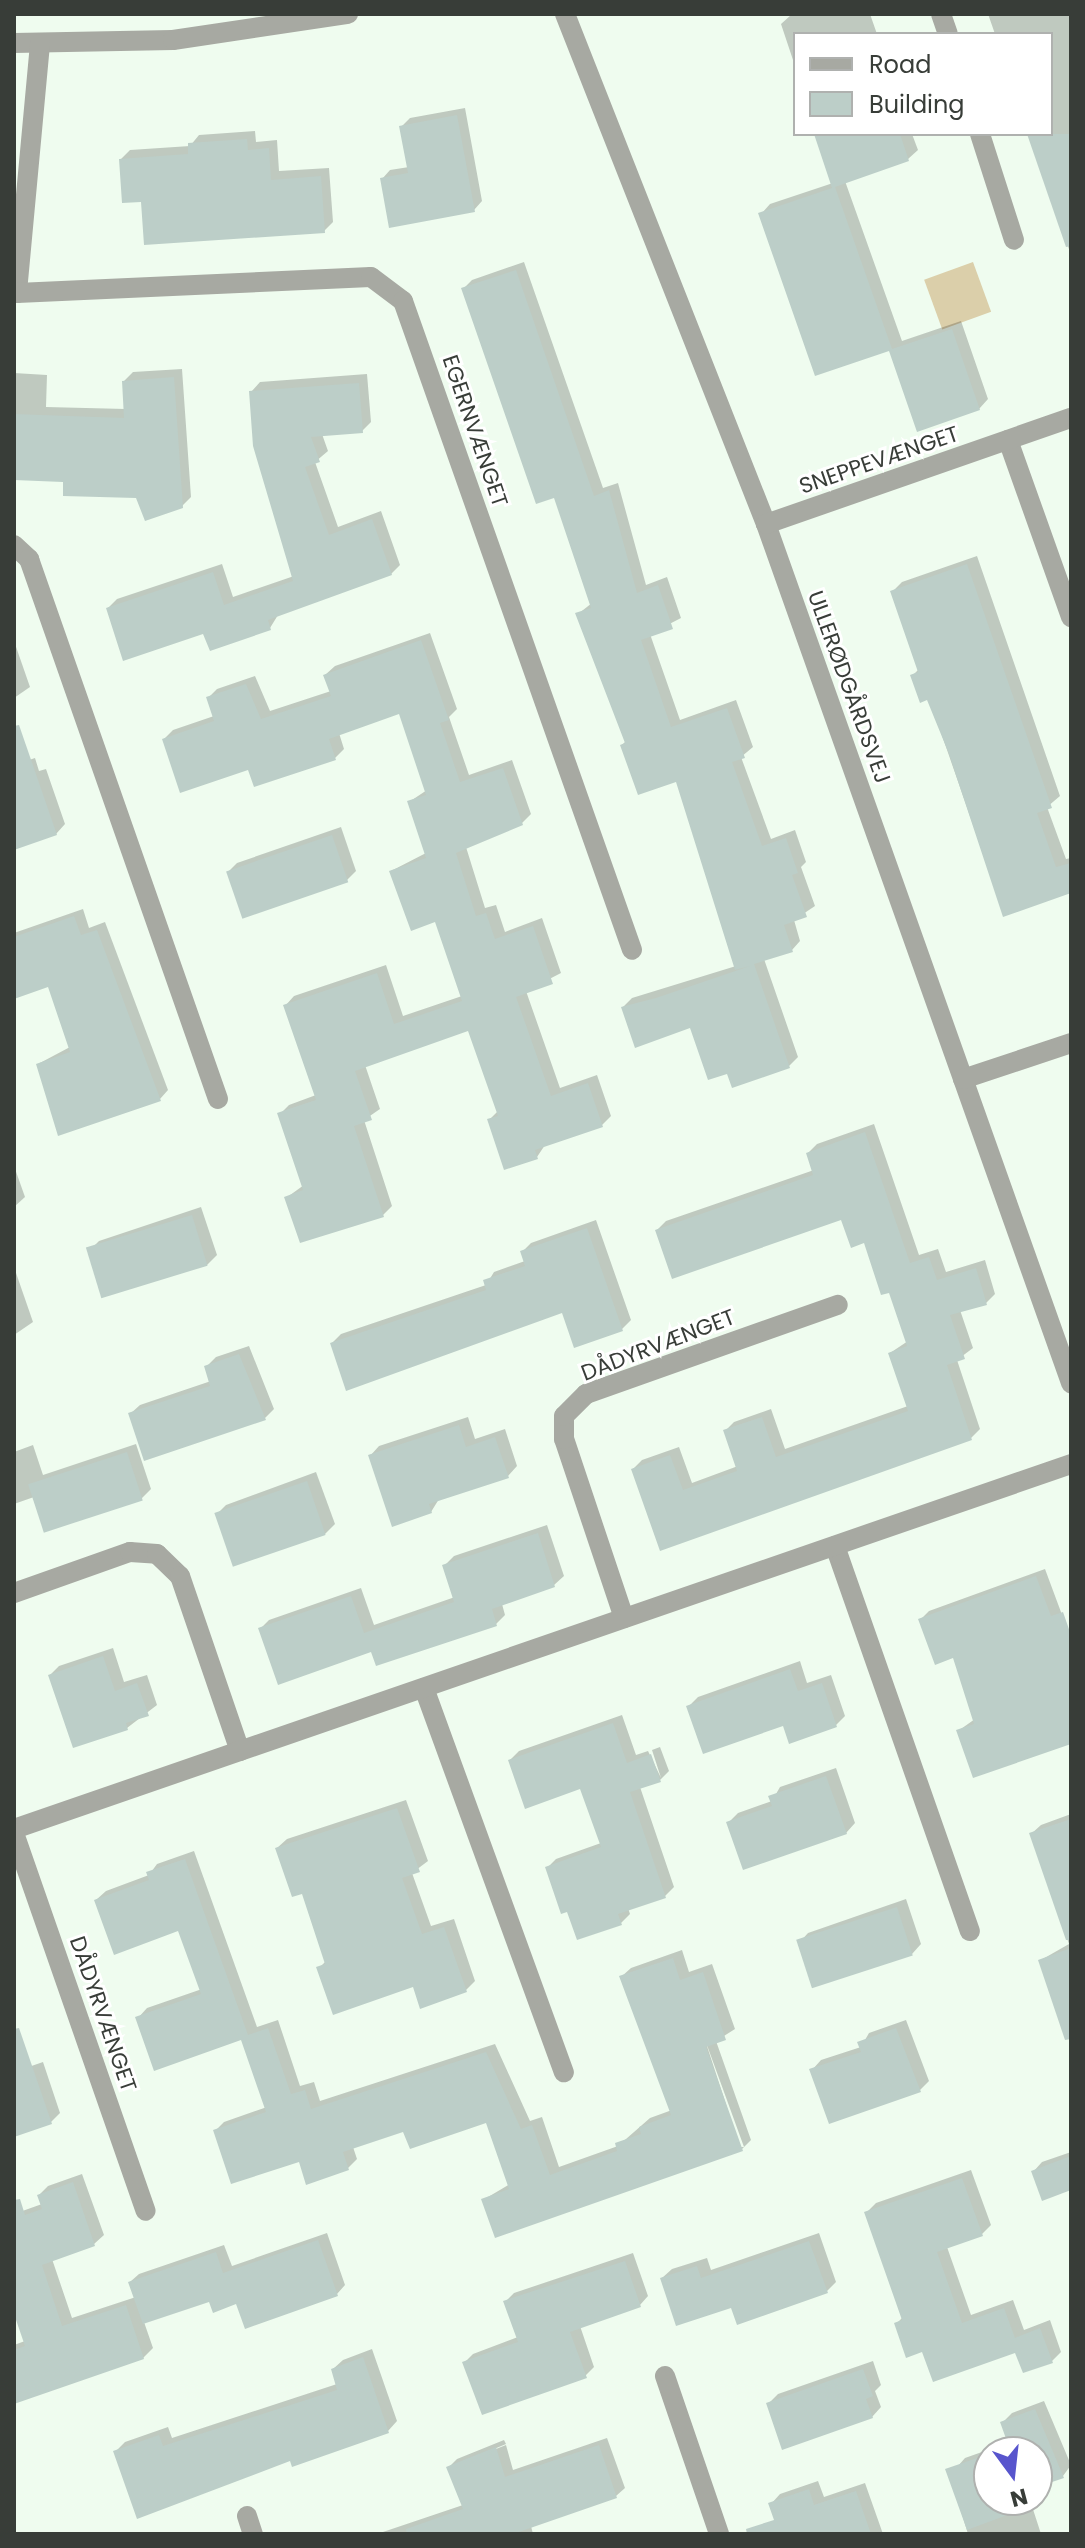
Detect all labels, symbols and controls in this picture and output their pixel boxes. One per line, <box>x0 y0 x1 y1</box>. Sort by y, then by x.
legend <box>793 32 1053 136</box>
text: Road <box>869 48 931 81</box>
text: Building <box>869 88 965 121</box>
street label: EGERNVÆNGET <box>437 352 513 510</box>
street label: SNEPPEVÆNGET <box>796 420 962 500</box>
street label: ULLERØDGÅRDSVEJ <box>802 587 896 787</box>
street label: DÅDYRVÆNGET <box>577 1304 739 1386</box>
street label: DÅDYRVÆNGET <box>64 1933 142 2095</box>
north arrow <box>973 2436 1053 2516</box>
text: N <box>1007 2481 1031 2515</box>

